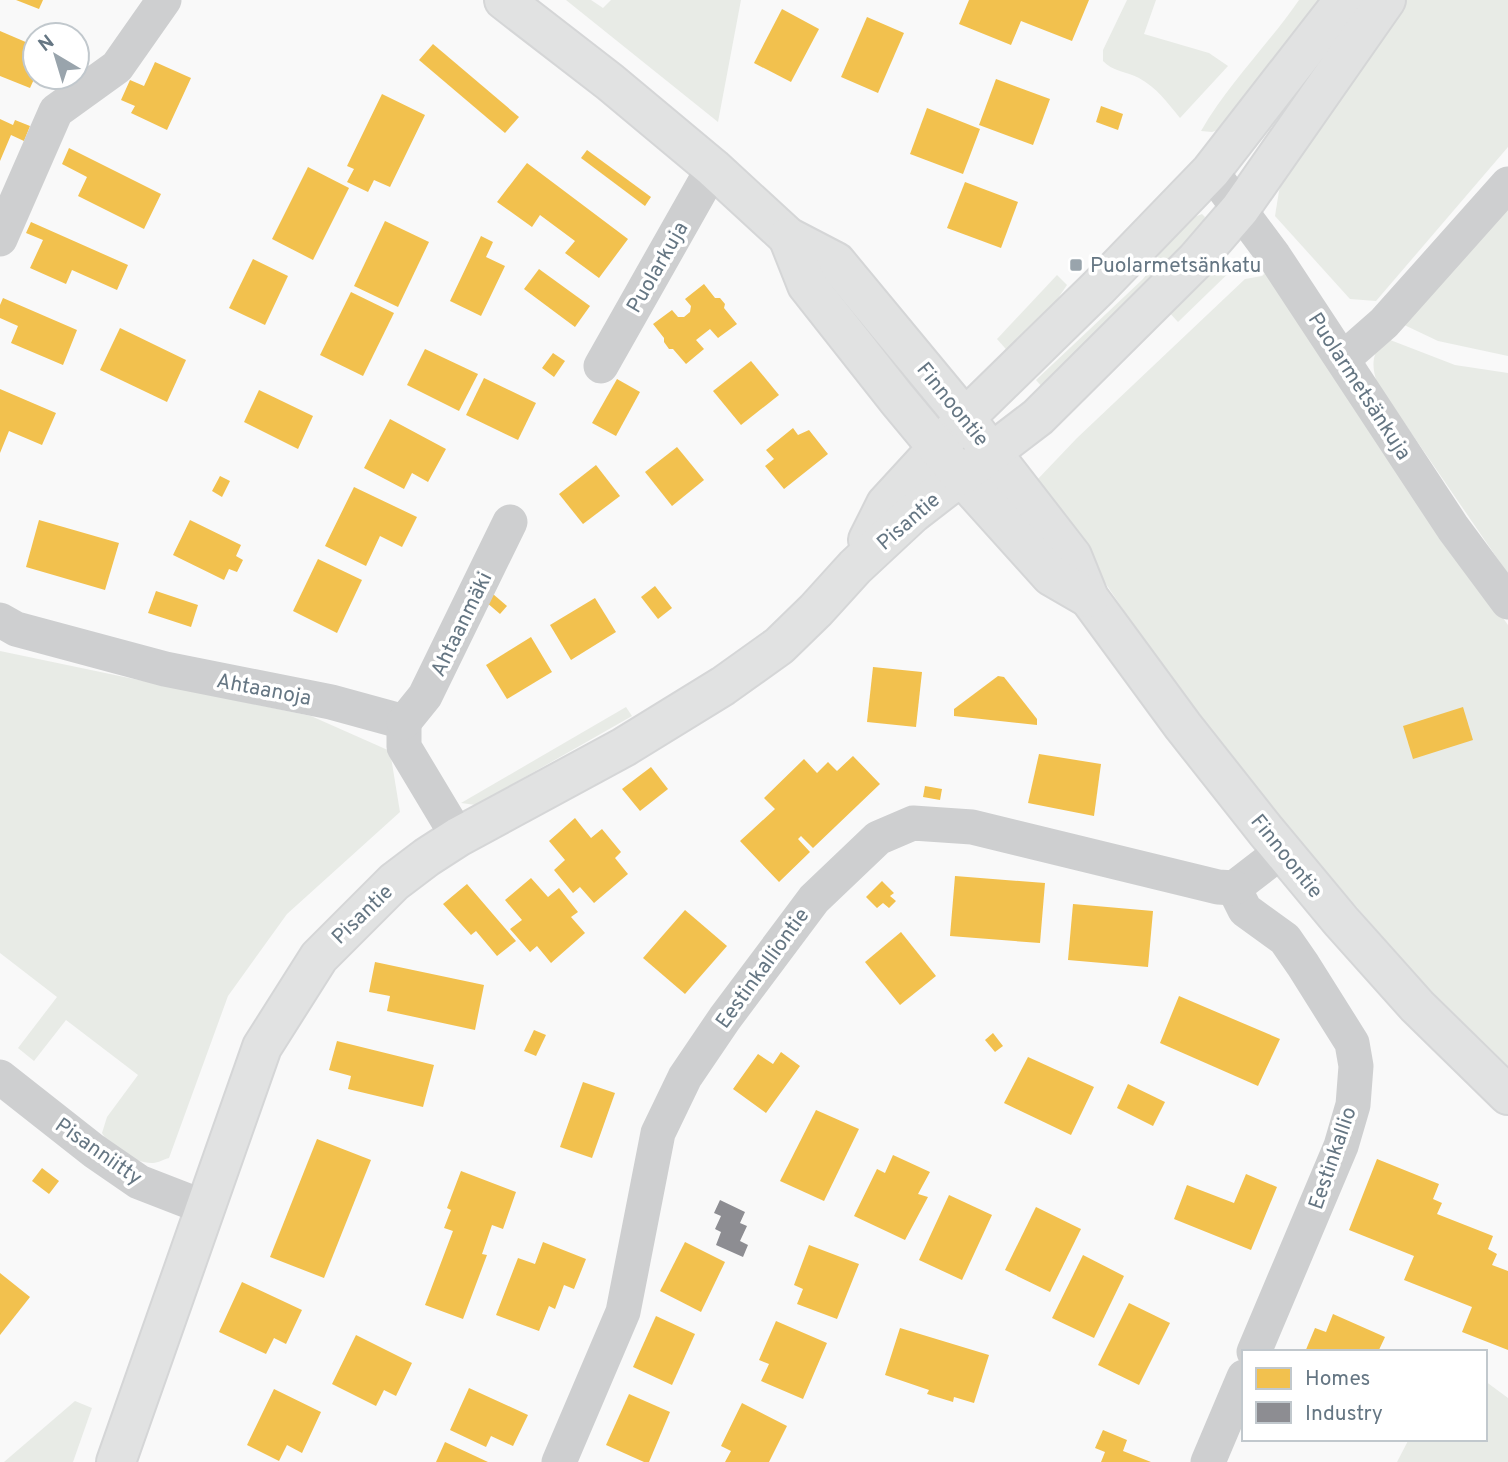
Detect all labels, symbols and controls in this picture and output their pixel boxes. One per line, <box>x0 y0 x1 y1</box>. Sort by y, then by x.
north arrow <box>21 21 91 91</box>
text: N <box>34 31 60 58</box>
street label: Puolarkuja <box>621 217 695 318</box>
place label: Puolarmetsänkatu <box>1090 253 1261 280</box>
marker: Puolarmetsänkatu <box>1068 257 1084 273</box>
street label: Puolarmetsänkuja <box>1301 308 1416 466</box>
street label: Finnoontie <box>910 357 994 453</box>
street label: Pisantie <box>872 487 946 557</box>
street label: Ahtaanmäki <box>425 568 499 682</box>
street label: Ahtaanoja <box>214 668 314 713</box>
street label: Finnoontie <box>1244 809 1328 905</box>
street label: Pisantie <box>327 879 399 951</box>
street label: Eestinkalliontie <box>710 903 816 1034</box>
street label: Eestinkallio <box>1303 1104 1364 1213</box>
street label: Pisanniitty <box>49 1112 147 1192</box>
legend <box>1242 1350 1487 1441</box>
text: Homes <box>1305 1366 1370 1393</box>
text: Industry <box>1305 1401 1383 1428</box>

